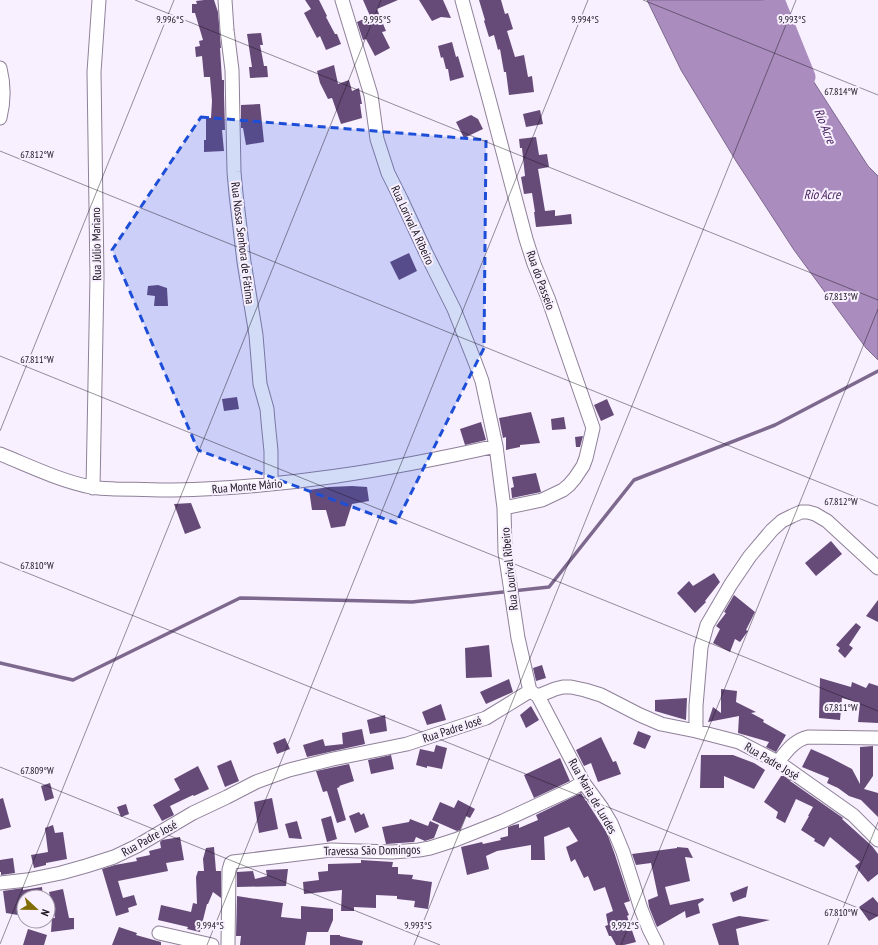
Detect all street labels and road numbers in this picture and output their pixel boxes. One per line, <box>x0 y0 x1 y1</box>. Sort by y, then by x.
street label: Rua Nossa Senhora de Fátima <box>228 181 258 305</box>
street label: Rua Lorival A Ribeiro <box>388 183 438 267</box>
street label: Rua Júlio Mariano <box>88 207 104 281</box>
street label: Rua do Passeio <box>523 248 559 312</box>
street label: Rua Monte Mário <box>211 475 283 497</box>
street label: Rua Lourival Ribeiro <box>497 527 521 611</box>
street label: Rua Padre José <box>421 712 483 746</box>
street label: Rua Padre José <box>742 739 802 783</box>
street label: Rua Maria de Lurdes <box>565 756 621 836</box>
street label: Rua Padre José <box>119 817 179 859</box>
street label: Travessa São Domingos <box>323 842 421 858</box>

